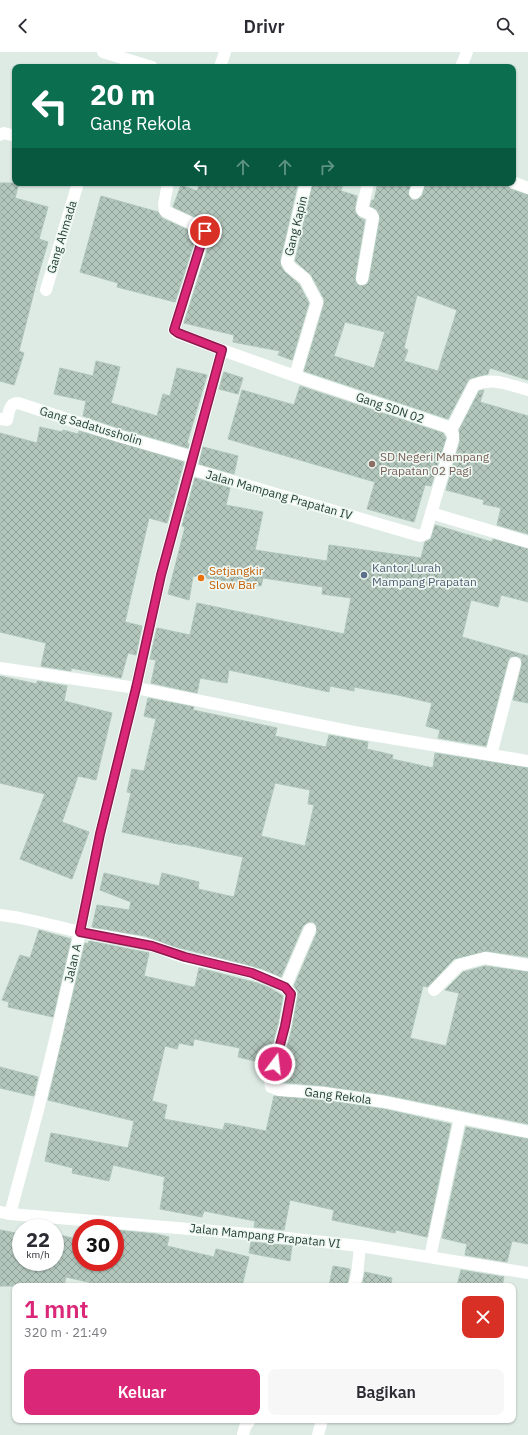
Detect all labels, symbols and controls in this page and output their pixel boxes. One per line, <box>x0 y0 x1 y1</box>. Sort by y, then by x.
icon: back <box>12 15 34 37</box>
text: Drivr <box>244 15 284 38</box>
icon: search <box>494 15 516 37</box>
text: 20 m <box>90 76 155 113</box>
icon: left <box>24 80 76 132</box>
text: Gang Rekola <box>90 112 191 135</box>
icon: left <box>190 156 212 178</box>
icon: ahead <box>232 156 254 178</box>
icon: ahead <box>274 156 296 178</box>
icon: right <box>316 156 338 178</box>
street label: Gang Kapin <box>281 194 310 257</box>
street label: Gang Ahmada <box>43 198 80 275</box>
pin <box>188 214 222 248</box>
icon: arrive <box>194 220 216 242</box>
street label: Gang SDN 02 <box>354 389 426 426</box>
street label: Gang Sadatussholin <box>38 403 144 448</box>
place label: SD Negeri Mampang Prapatan 02 Pagi <box>380 449 490 478</box>
marker: SD Negeri Mampang Prapatan 02 Pagi <box>367 459 377 469</box>
street label: Jalan Mampang Prapatan IV <box>204 466 355 523</box>
place label: Kantor Lurah Mampang Prapatan <box>372 560 477 589</box>
place label: Setjangkir Slow Bar <box>209 563 264 592</box>
marker: Kantor Lurah Mampang Prapatan <box>359 570 369 580</box>
marker: Setjangkir Slow Bar <box>196 573 206 583</box>
street label: Jalan A <box>61 942 84 984</box>
position arrow <box>254 1043 296 1085</box>
street label: Gang Rekola <box>304 1084 373 1107</box>
speed limit sign: 30 <box>72 1219 124 1271</box>
street label: Jalan Mampang Prapatan VI <box>189 1220 341 1251</box>
text: 22 <box>26 1226 50 1253</box>
text: km/h <box>26 1248 50 1261</box>
text: 1 mnt <box>24 1293 88 1325</box>
button: close <box>462 1296 504 1338</box>
text: 320 m · 21:49 <box>24 1324 107 1341</box>
button: Keluar <box>24 1369 260 1415</box>
button: Bagikan <box>268 1369 504 1415</box>

